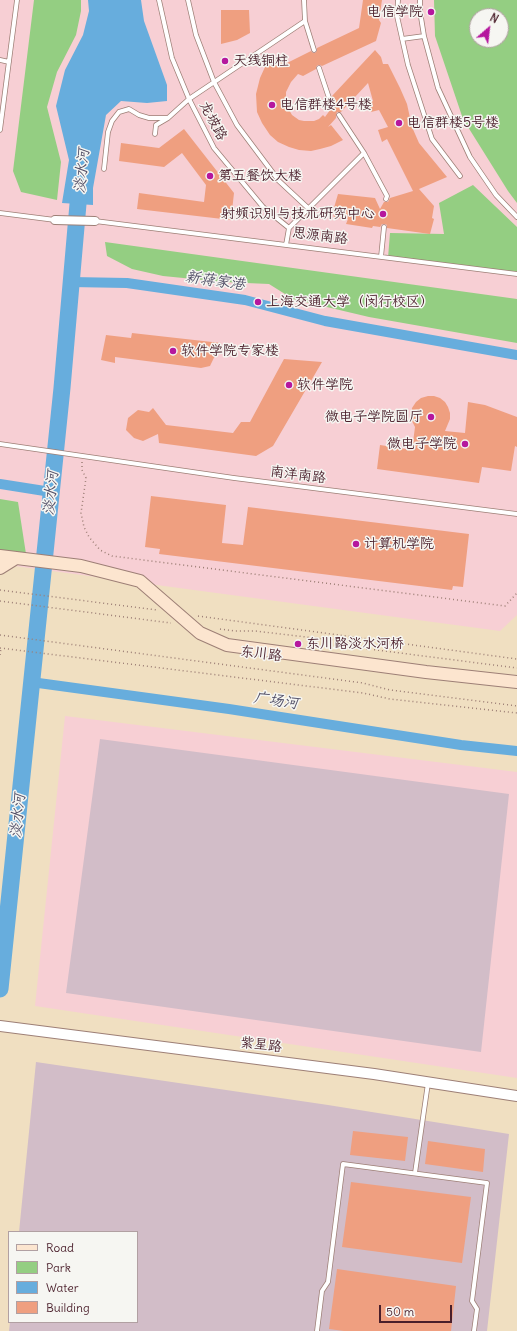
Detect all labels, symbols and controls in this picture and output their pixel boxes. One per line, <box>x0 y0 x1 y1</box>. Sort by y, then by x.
place label: 电信学院 <box>367 4 423 20</box>
marker: 电信学院 <box>426 7 436 17</box>
north arrow <box>469 8 509 48</box>
text: N <box>488 10 501 26</box>
place label: 天线铜柱 <box>233 53 289 69</box>
marker: 天线铜柱 <box>220 56 230 66</box>
place label: 电信群楼4号楼 <box>280 97 372 113</box>
street label: 龙坡路 <box>196 99 230 143</box>
marker: 电信群楼4号楼 <box>267 100 277 110</box>
place label: 电信群楼5号楼 <box>407 115 499 131</box>
marker: 电信群楼5号楼 <box>394 118 404 128</box>
water label: 淡水河 <box>71 148 93 194</box>
place label: 第五餐饮大楼 <box>218 168 302 184</box>
marker: 第五餐饮大楼 <box>205 171 215 181</box>
place label: 射频识别与技术研究中心 <box>221 206 375 222</box>
marker: 射频识别与技术研究中心 <box>378 209 388 219</box>
street label: 思源南路 <box>291 224 349 248</box>
water label: 新蒋家港 <box>184 268 246 294</box>
place label: 上海交通大学（闵行校区） <box>266 294 434 310</box>
marker: 上海交通大学（闵行校区） <box>253 297 263 307</box>
place label: 软件学院专家楼 <box>181 343 279 359</box>
marker: 软件学院专家楼 <box>168 346 178 356</box>
place label: 软件学院 <box>297 377 353 393</box>
marker: 软件学院 <box>284 380 294 390</box>
place label: 微电子学院圆厅 <box>325 409 423 425</box>
marker: 微电子学院圆厅 <box>426 412 436 422</box>
place label: 微电子学院 <box>387 436 457 452</box>
marker: 微电子学院 <box>460 439 470 449</box>
street label: 南洋南路 <box>269 463 327 487</box>
water label: 淡水河 <box>40 470 62 516</box>
place label: 计算机学院 <box>364 536 434 552</box>
marker: 计算机学院 <box>351 539 361 549</box>
place label: 东川路淡水河桥 <box>306 636 404 652</box>
marker: 东川路淡水河桥 <box>293 639 303 649</box>
street label: 东川路 <box>239 643 283 665</box>
water label: 广场河 <box>252 689 300 713</box>
water label: 淡水河 <box>7 793 29 839</box>
street label: 紫星路 <box>239 1034 283 1056</box>
legend <box>8 1231 138 1323</box>
text: Road <box>46 1240 74 1255</box>
text: Park <box>46 1260 71 1275</box>
text: Water <box>46 1280 79 1295</box>
scale bar <box>381 1297 454 1323</box>
text: Building <box>46 1300 90 1315</box>
text: 50 m <box>386 1304 414 1319</box>

